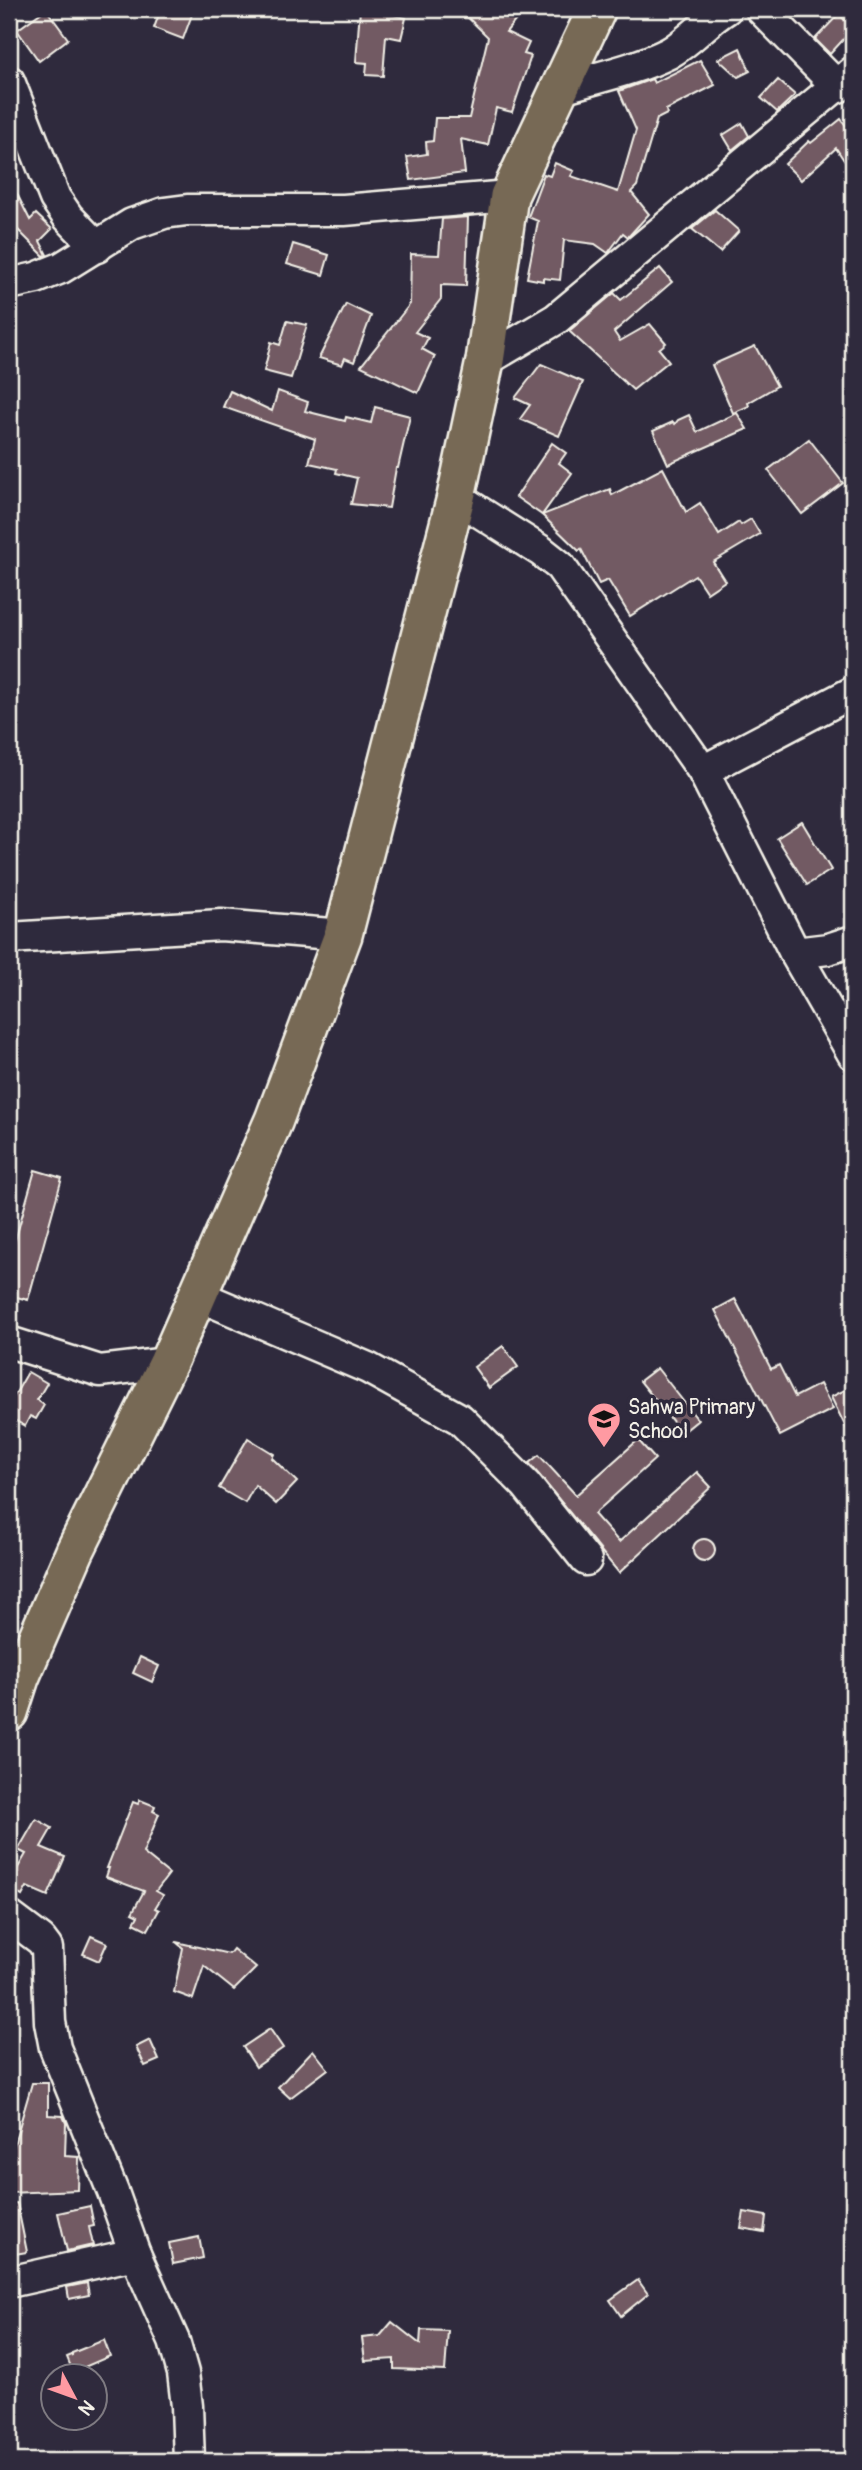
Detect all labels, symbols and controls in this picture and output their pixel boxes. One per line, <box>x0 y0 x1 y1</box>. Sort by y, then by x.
place label: Sahwa Primary School <box>628 1394 755 1445</box>
school or university icon: Sahwa Primary School <box>585 1400 623 1449</box>
north arrow <box>38 2362 108 2432</box>
text: N <box>73 2395 99 2420</box>

